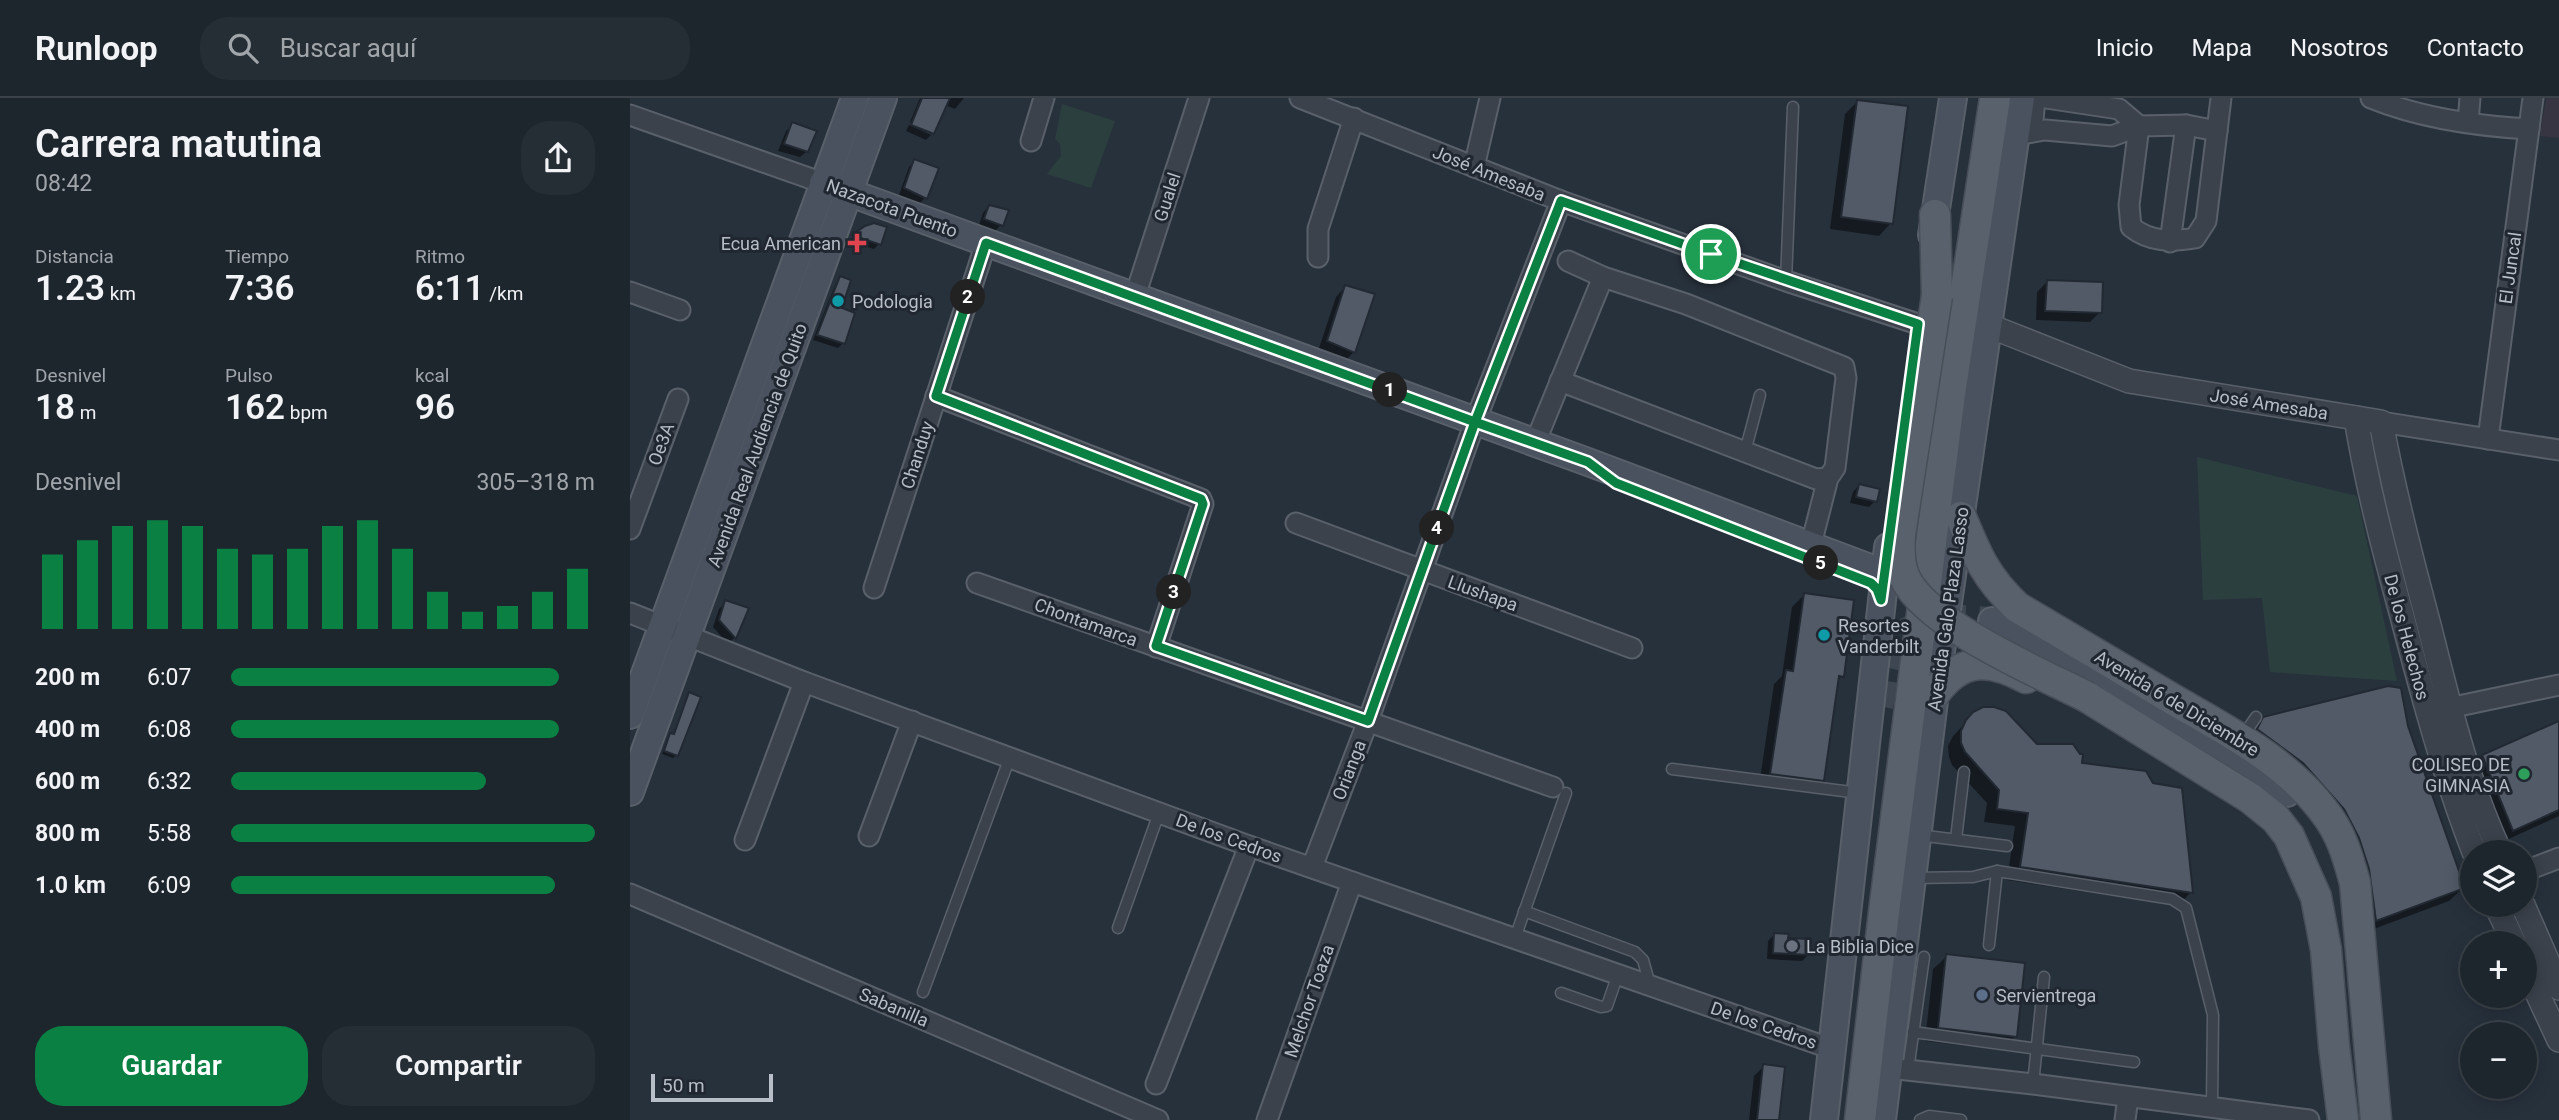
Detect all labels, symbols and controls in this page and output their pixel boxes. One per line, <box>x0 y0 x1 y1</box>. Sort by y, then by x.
search box <box>200 17 690 80</box>
text: Runloop <box>35 29 158 68</box>
icon: search <box>224 29 262 67</box>
text: Buscar aquí <box>280 33 416 63</box>
text: Inicio <box>2096 34 2153 62</box>
text: Mapa <box>2191 34 2252 62</box>
text: Nosotros <box>2290 34 2389 62</box>
text: Contacto <box>2427 34 2524 62</box>
button: share <box>521 121 595 195</box>
text: Carrera matutina <box>35 122 322 166</box>
street label: José Amesaba <box>1430 141 1548 205</box>
text: 08:42 <box>35 170 92 197</box>
street label: Gualel <box>1149 170 1185 224</box>
street label: Nazacota Puento <box>824 175 960 241</box>
pin <box>1681 224 1741 284</box>
street label: El Juncal <box>2495 231 2525 305</box>
place label: Ecua American <box>721 233 841 254</box>
marker: Ecua American <box>847 233 867 253</box>
icon: arrive <box>1692 235 1730 273</box>
text: Distancia <box>35 245 114 268</box>
text: Tiempo <box>225 245 289 268</box>
text: Ritmo <box>415 245 465 268</box>
text: 1.23 <box>35 268 105 309</box>
text: 7:36 <box>225 268 295 309</box>
text: 6:11 <box>415 268 485 309</box>
pin: 2 <box>950 280 986 314</box>
text: km <box>105 282 136 305</box>
text: /km <box>485 282 523 305</box>
text: 2 <box>962 285 973 308</box>
place label: Podologia <box>852 291 933 312</box>
marker: Podologia <box>830 293 846 309</box>
street label: Avenida Real Audiencia de Quito <box>703 320 811 570</box>
text: Desnivel <box>35 364 106 387</box>
text: Pulso <box>225 364 273 387</box>
text: kcal <box>415 364 449 387</box>
pin: 1 <box>1372 372 1408 408</box>
text: 1 <box>1384 378 1395 401</box>
street label: José Amesaba <box>2208 384 2330 424</box>
text: 18 <box>35 387 75 428</box>
text: 162 <box>225 387 285 428</box>
text: 96 <box>415 387 455 428</box>
text: m <box>75 401 96 424</box>
text: bpm <box>285 401 328 424</box>
street label: Chanduy <box>896 418 938 492</box>
street label: Oe3A <box>644 420 678 468</box>
text: Desnivel <box>35 469 121 496</box>
text: 305–318 m <box>476 469 595 496</box>
street label: Avenida Galo Plaza Lasso <box>1923 505 1973 713</box>
pin: 4 <box>1420 510 1454 546</box>
text: 4 <box>1431 516 1442 539</box>
pin: 5 <box>1804 546 1838 580</box>
text: 5 <box>1815 551 1826 574</box>
street label: Llushapa <box>1445 571 1521 615</box>
street label: De los Helechos <box>2380 572 2434 702</box>
pin: 3 <box>1156 574 1192 610</box>
text: 3 <box>1168 580 1179 603</box>
street label: Chontamarca <box>1032 594 1140 650</box>
place label: Resortes Vanderbilt <box>1838 615 1919 657</box>
marker: Resortes Vanderbilt <box>1816 627 1832 643</box>
street label: Avenida 6 de Diciembre <box>2091 646 2263 760</box>
text: 200 m <box>35 664 100 691</box>
text: 6:07 <box>147 664 191 691</box>
text: 400 m <box>35 716 100 743</box>
text: 6:08 <box>147 716 191 743</box>
street label: Orianga <box>1328 737 1370 803</box>
place label: COLISEO DE GIMNASIA <box>2412 754 2510 796</box>
marker: COLISEO DE GIMNASIA <box>2516 766 2532 782</box>
text: 600 m <box>35 768 100 795</box>
text: 6:32 <box>147 768 191 795</box>
street label: De los Cedros <box>1173 809 1285 867</box>
text: 800 m <box>35 820 100 847</box>
text: 5:58 <box>147 820 191 847</box>
map controls <box>2460 840 2537 1099</box>
button: layers <box>2460 840 2537 917</box>
text: 1.0 km <box>35 872 106 899</box>
text: 6:09 <box>147 872 191 899</box>
button: + <box>2460 931 2537 1008</box>
place label: La Biblia Dice <box>1806 936 1914 957</box>
marker: La Biblia Dice <box>1784 938 1800 954</box>
street label: Melchor Toaza <box>1280 942 1338 1060</box>
street label: Sabanilla <box>856 983 932 1031</box>
place label: Servientrega <box>1996 985 2096 1006</box>
marker: Servientrega <box>1974 987 1990 1003</box>
street label: De los Cedros <box>1708 997 1820 1053</box>
button: − <box>2460 1022 2537 1099</box>
button: Guardar <box>35 1026 308 1106</box>
button: Compartir <box>322 1026 595 1106</box>
scale bar <box>651 1071 774 1103</box>
text: 50 m <box>662 1074 705 1097</box>

